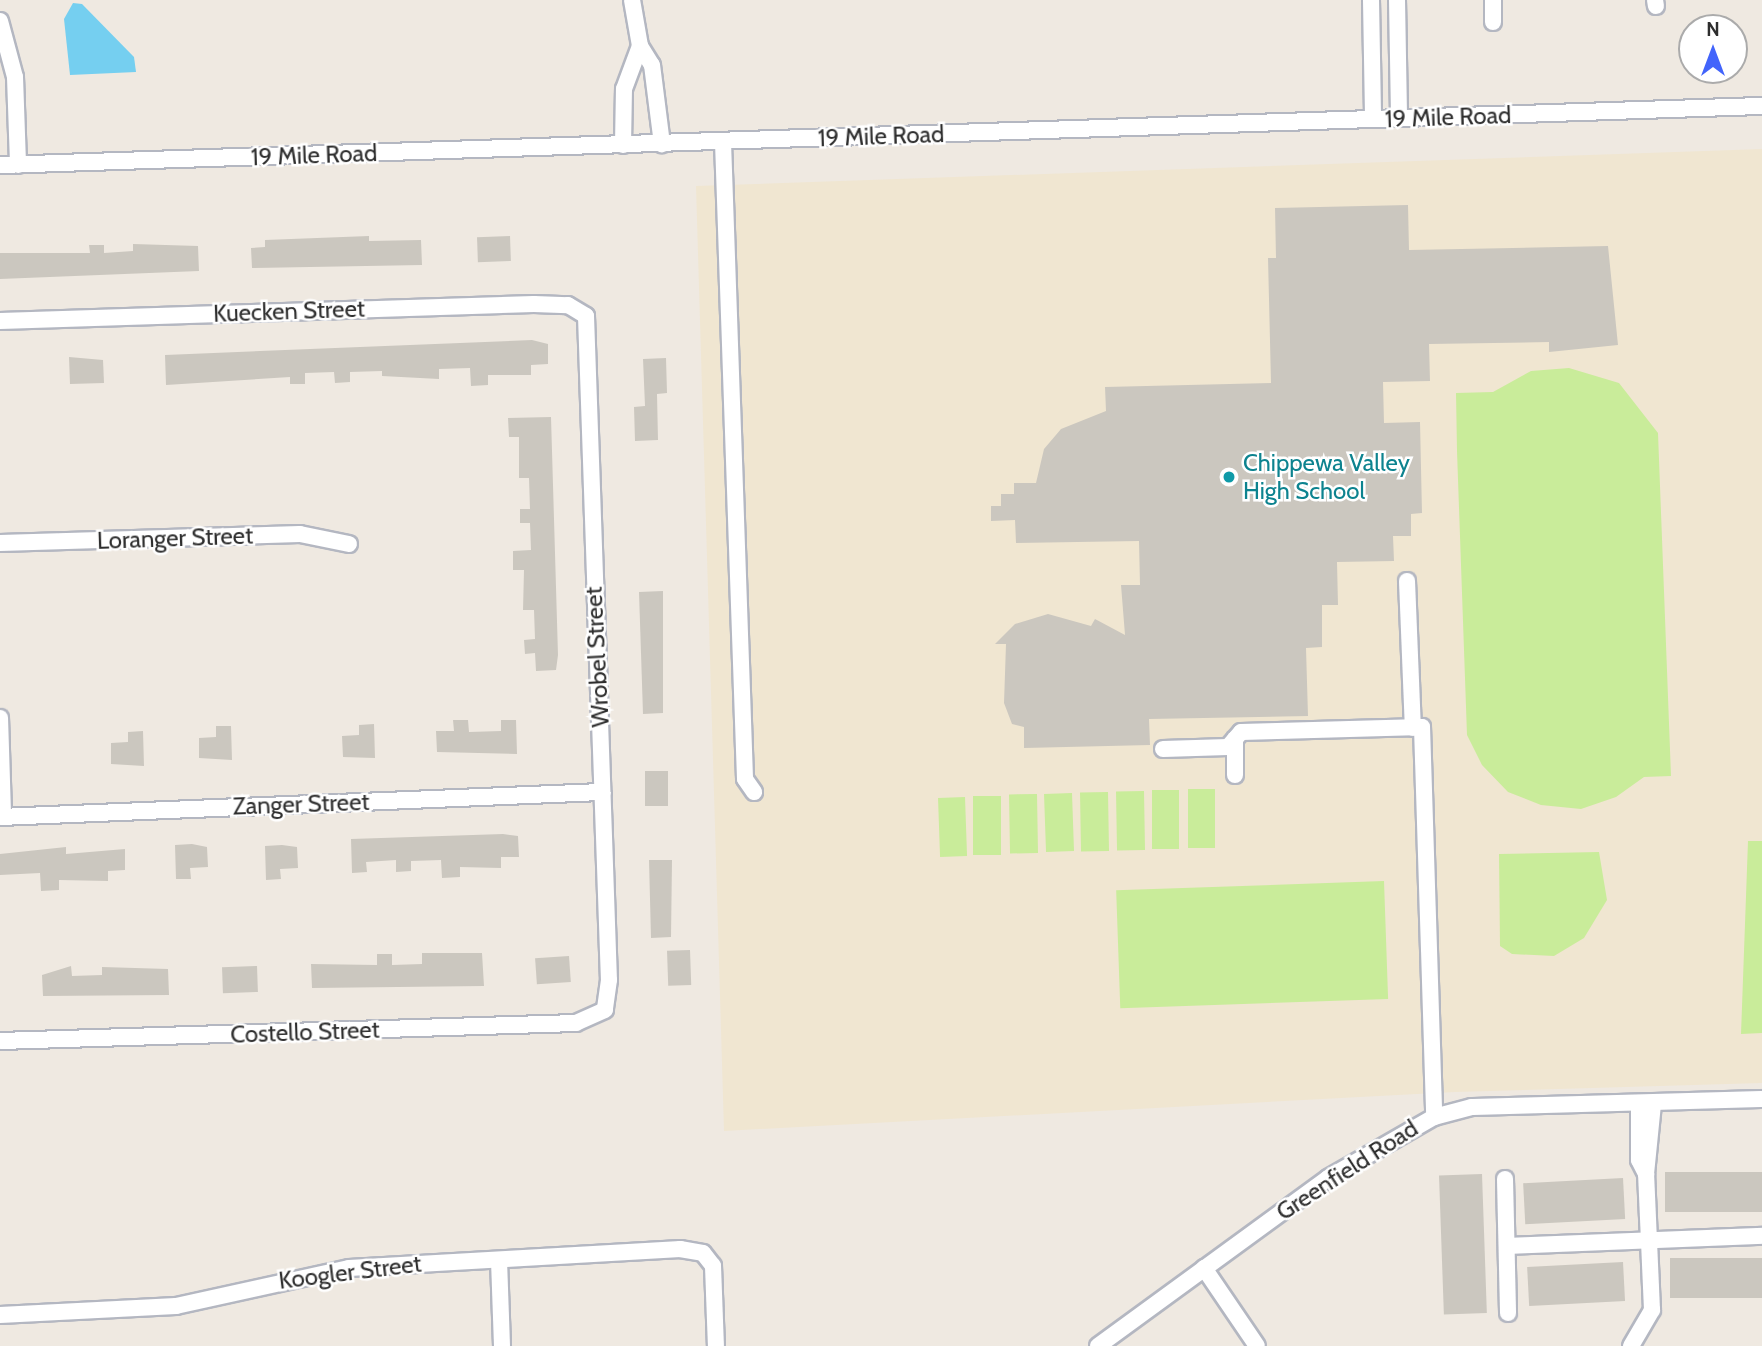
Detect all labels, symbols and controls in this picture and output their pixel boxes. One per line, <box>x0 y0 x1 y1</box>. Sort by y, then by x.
north arrow <box>1678 14 1748 84</box>
text: N <box>1706 18 1720 41</box>
street label: 19 Mile Road <box>1384 100 1512 134</box>
street label: 19 Mile Road <box>817 119 945 153</box>
street label: 19 Mile Road <box>250 138 378 172</box>
street label: Kuecken Street <box>213 294 365 328</box>
place label: Chippewa Valley High School <box>1243 449 1410 505</box>
marker: Chippewa Valley High School <box>1221 469 1237 485</box>
street label: Loranger Street <box>96 521 254 555</box>
street label: Wrobel Street <box>579 586 615 728</box>
street label: Zanger Street <box>232 787 370 821</box>
street label: Costello Street <box>230 1015 380 1049</box>
street label: Greenfield Road <box>1271 1114 1423 1226</box>
street label: Koogler Street <box>277 1249 423 1295</box>

